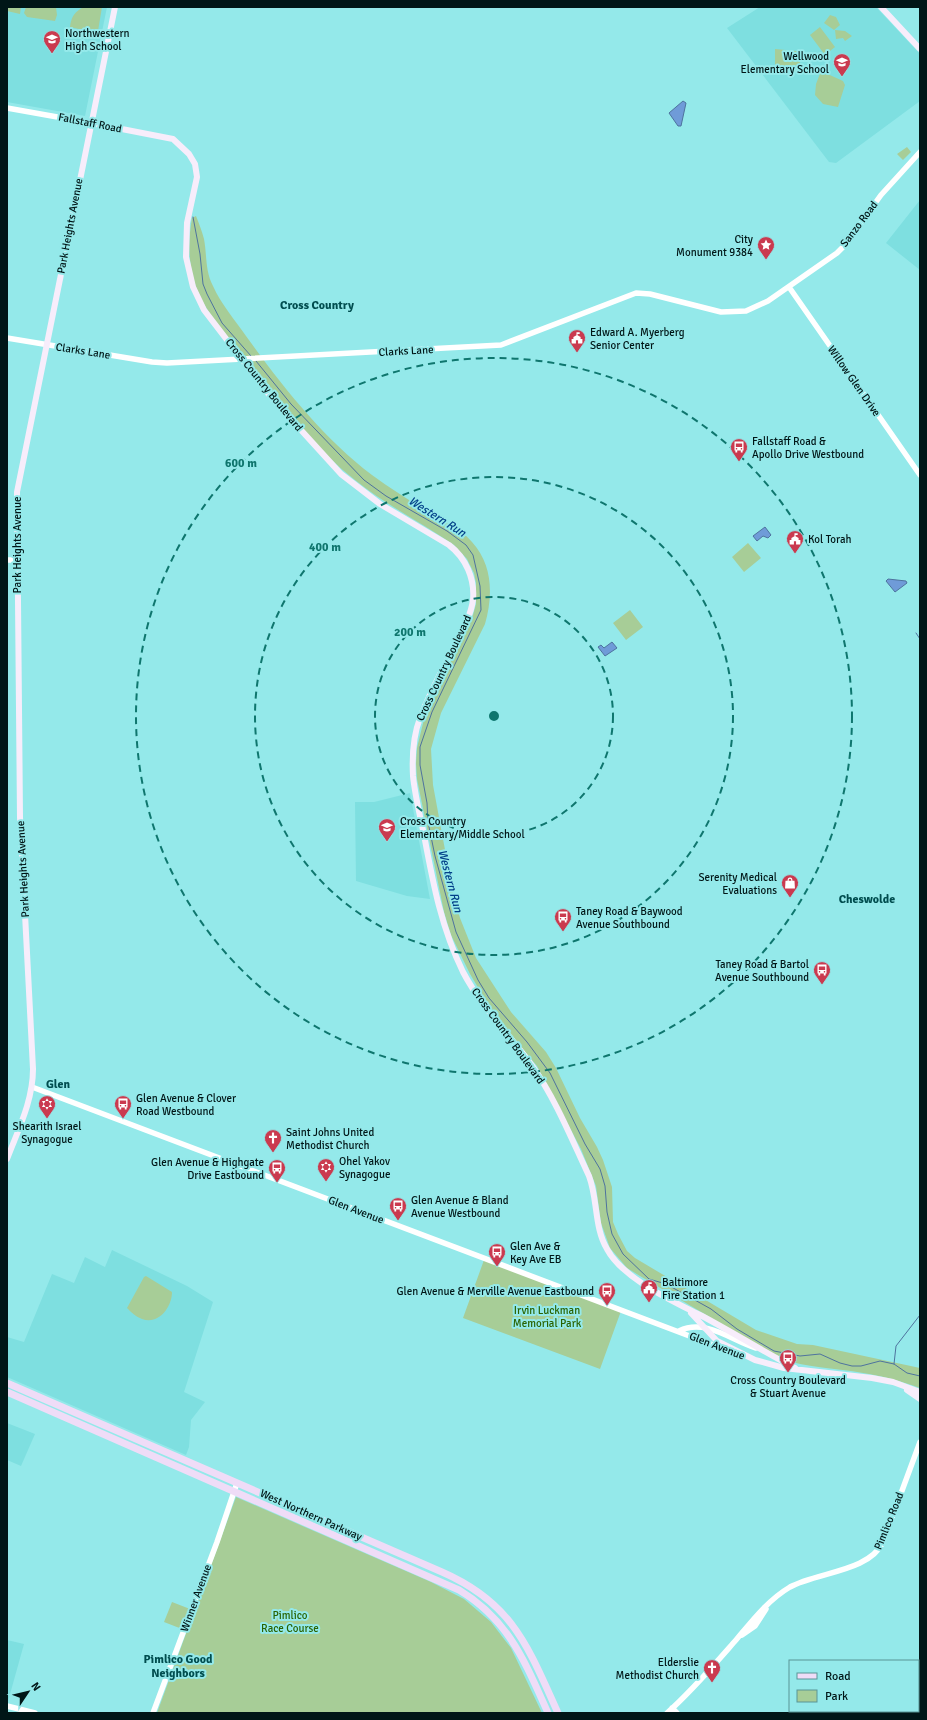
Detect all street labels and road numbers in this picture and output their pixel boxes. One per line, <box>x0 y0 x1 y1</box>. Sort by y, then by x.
street label: Fallstaff Road <box>57 110 123 136</box>
street label: Park Heights Avenue <box>54 177 86 275</box>
street label: Sanzo Road <box>838 198 881 250</box>
street label: Cross Country Boulevard <box>223 336 306 434</box>
street label: Clarks Lane <box>55 340 111 362</box>
street label: Clarks Lane <box>378 343 434 359</box>
street label: Willow Glen Drive <box>825 343 883 419</box>
street label: Park Heights Avenue <box>11 497 24 593</box>
street label: Cross Country Boulevard <box>414 613 474 723</box>
street label: Park Heights Avenue <box>14 820 32 918</box>
street label: Cross Country Boulevard <box>469 985 547 1087</box>
street label: Glen Avenue <box>326 1193 386 1227</box>
street label: Glen Avenue <box>687 1329 747 1363</box>
street label: West Northern Parkway <box>258 1487 365 1544</box>
street label: Pimlico Road <box>872 1490 907 1552</box>
street label: Winner Avenue <box>178 1563 214 1633</box>

